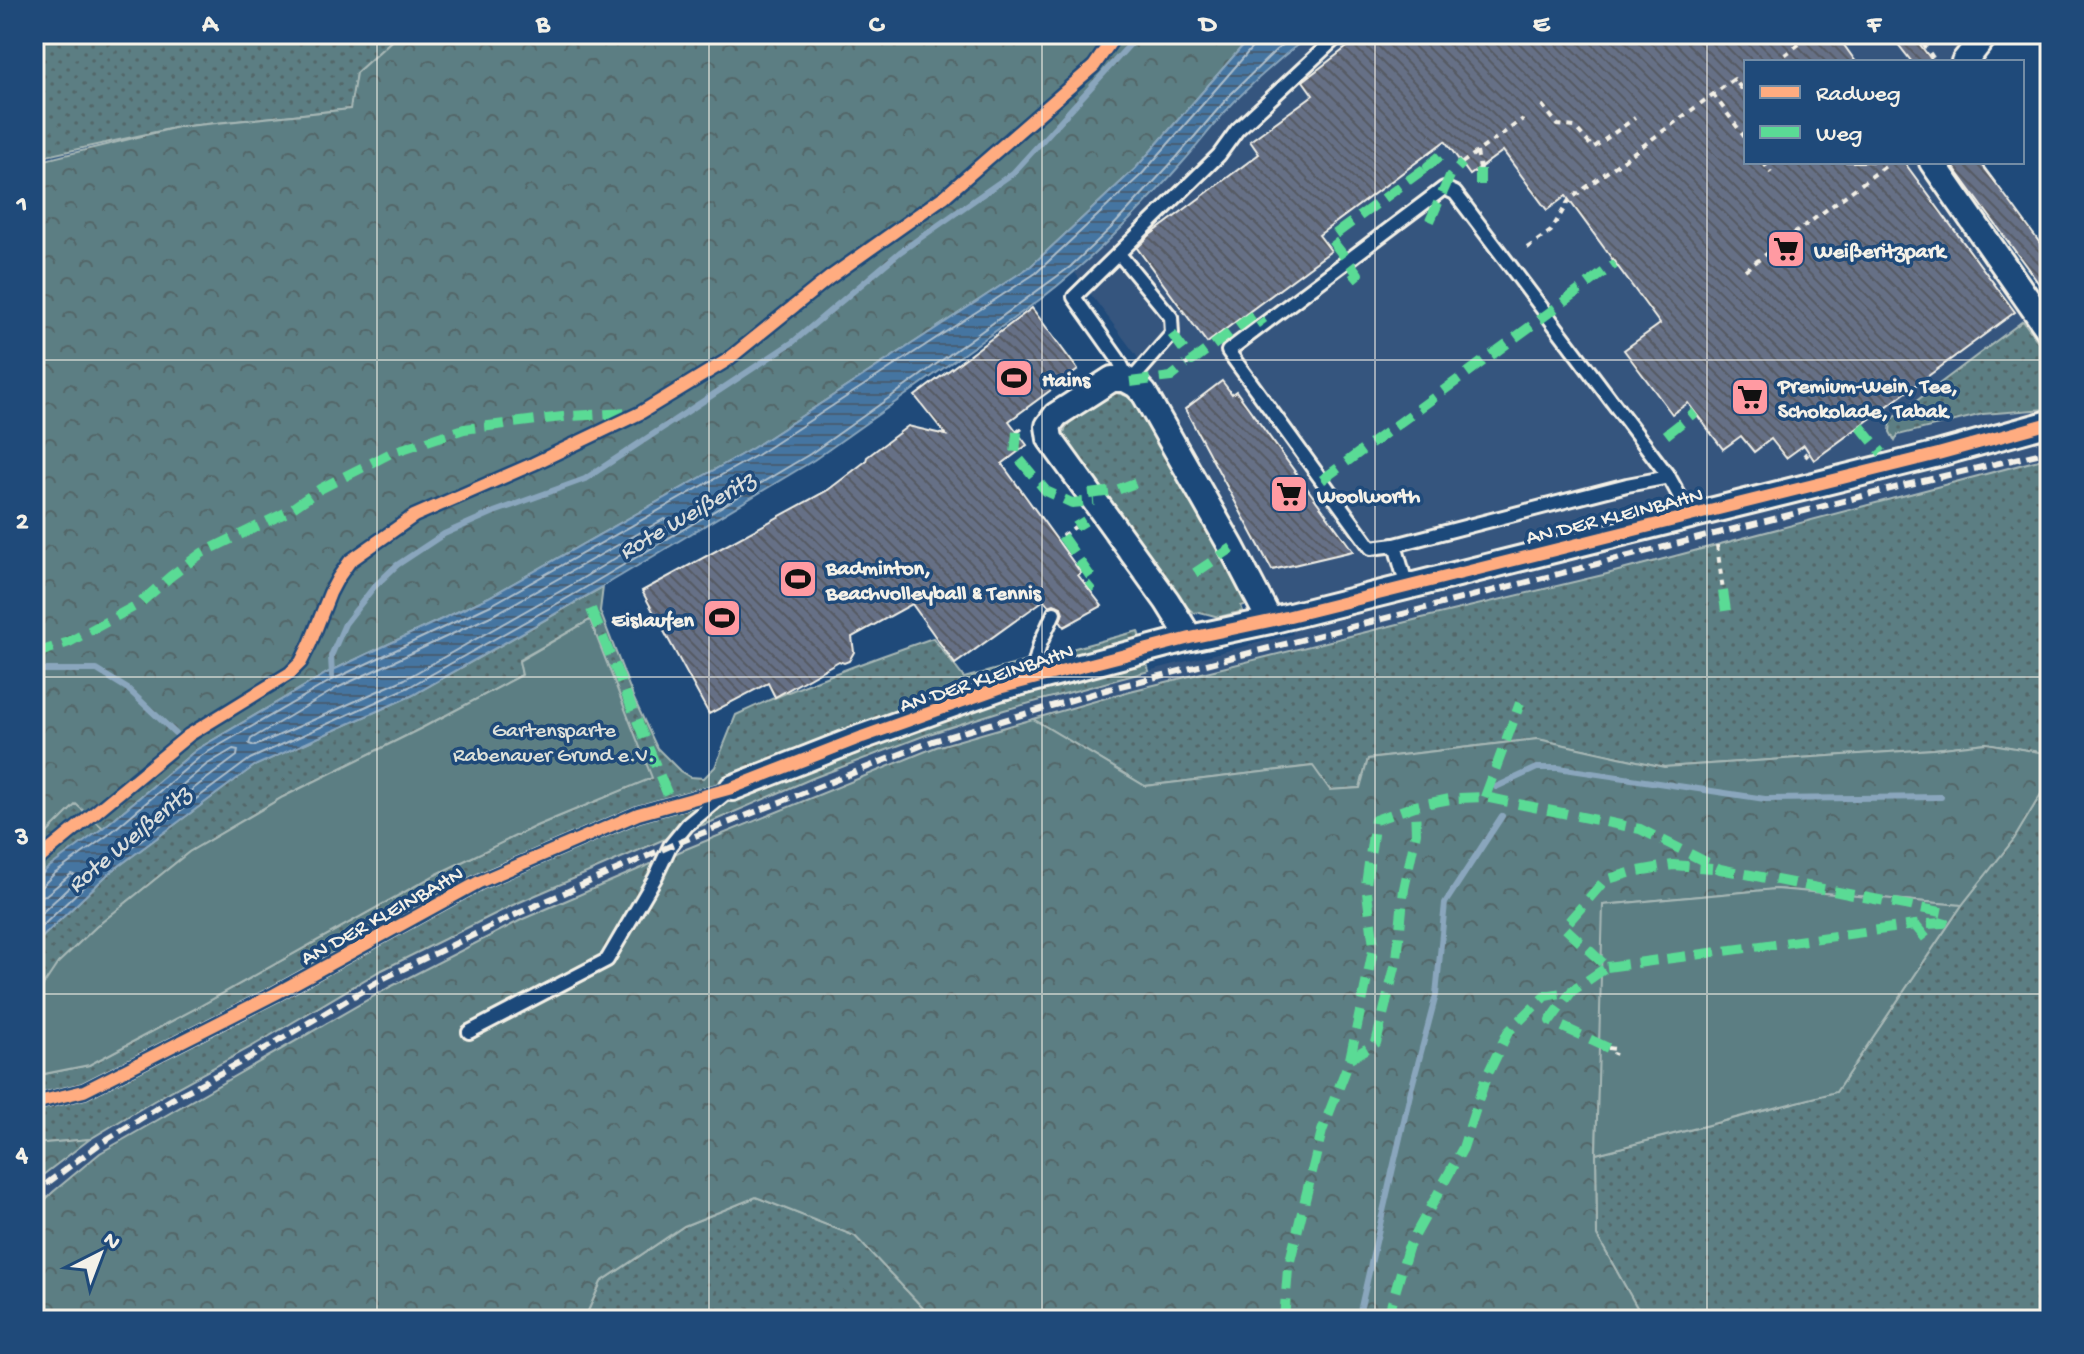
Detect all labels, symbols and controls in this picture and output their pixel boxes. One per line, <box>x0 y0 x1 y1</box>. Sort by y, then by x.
text: A <box>201 11 219 42</box>
text: B <box>535 11 551 42</box>
text: C <box>869 11 886 42</box>
text: D <box>1198 11 1218 42</box>
text: E <box>1533 11 1551 42</box>
text: F <box>1866 11 1882 42</box>
legend <box>1744 60 2024 164</box>
text: Radweg <box>1816 81 1901 110</box>
text: Weg <box>1816 121 1862 150</box>
text: 1 <box>16 191 27 222</box>
supermarket icon: Weißeritzpark <box>1765 228 1807 270</box>
place label: Weißeritzpark <box>1813 240 1948 266</box>
sports icon: Hains <box>993 357 1035 399</box>
place label: Hains <box>1042 369 1092 395</box>
place label: Premium-Wein, Tee, Schokolade, Tabak <box>1777 375 1958 426</box>
supermarket icon: Premium-Wein, Tee, Schokolade, Tabak <box>1729 376 1771 418</box>
water label: Rote Weißeritz <box>615 466 762 568</box>
supermarket icon: Woolworth <box>1268 473 1310 515</box>
street label: AN DER KLEINBAHN <box>1524 483 1706 553</box>
place label: Woolworth <box>1316 485 1421 511</box>
text: 2 <box>16 508 29 539</box>
place label: Badminton, Beachvolleyball & Tennis <box>825 557 1043 608</box>
sports icon: Badminton, Beachvolleyball & Tennis <box>777 558 819 600</box>
sports icon: Eislaufen <box>701 597 743 639</box>
place label: Eislaufen <box>612 609 695 635</box>
street label: AN DER KLEINBAHN <box>897 639 1078 720</box>
park label: Gartensparte Rabenauer Grund e.V. <box>453 719 655 770</box>
water label: Rote Weißeritz <box>63 780 199 901</box>
text: 3 <box>14 824 29 855</box>
street label: AN DER KLEINBAHN <box>297 862 469 973</box>
text: 4 <box>15 1141 29 1172</box>
north arrow <box>60 1214 140 1294</box>
text: N <box>97 1228 125 1257</box>

